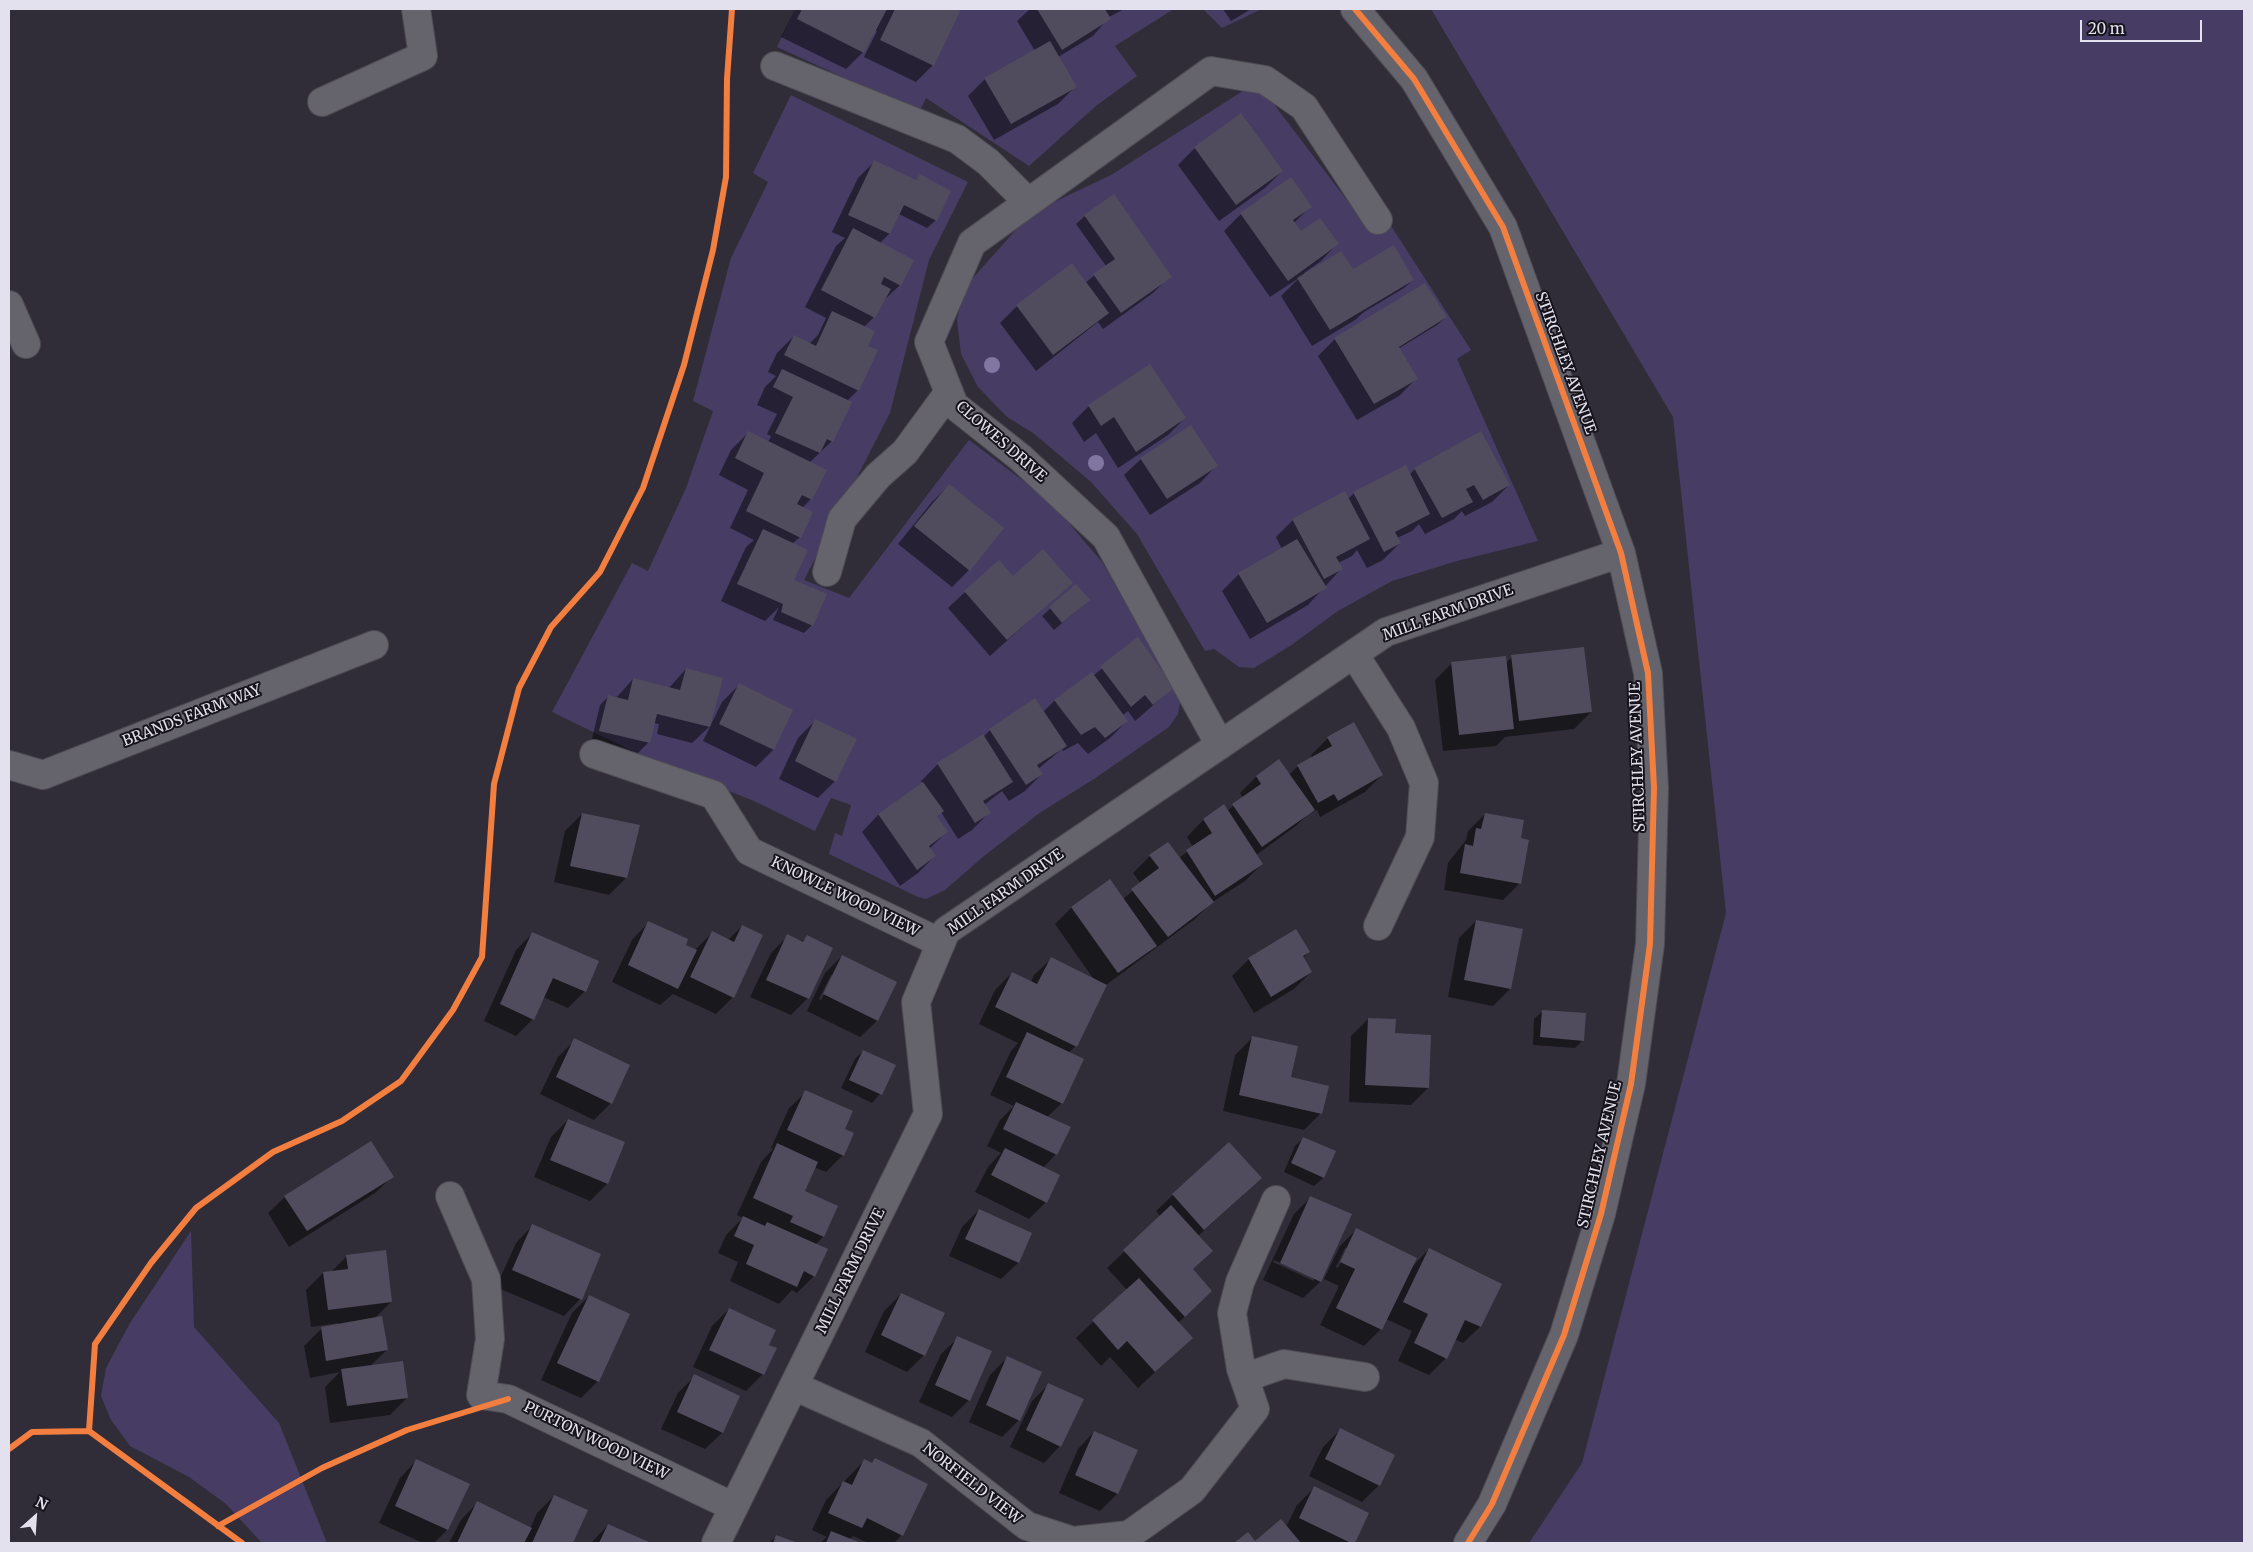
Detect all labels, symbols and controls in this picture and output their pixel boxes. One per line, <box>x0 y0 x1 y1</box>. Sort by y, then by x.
scale bar <box>2083 10 2206 42</box>
text: 20 m <box>2088 19 2125 38</box>
street label: STIRCHLEY AVENUE <box>1531 289 1599 437</box>
street label: CLOWES DRIVE <box>952 398 1050 486</box>
street label: MILL FARM DRIVE <box>1381 581 1515 645</box>
street label: BRANDS FARM WAY <box>120 681 264 751</box>
street label: STIRCHLEY AVENUE <box>1626 682 1650 832</box>
street label: MILL FARM DRIVE <box>945 845 1067 939</box>
street label: KNOWLE WOOD VIEW <box>768 853 922 941</box>
street label: STIRCHLEY AVENUE <box>1574 1080 1626 1230</box>
street label: MILL FARM DRIVE <box>813 1205 889 1337</box>
street label: PURTON WOOD VIEW <box>521 1398 671 1484</box>
street label: NORFIELD VIEW <box>919 1440 1025 1528</box>
north arrow <box>10 1492 60 1542</box>
text: N <box>33 1493 50 1514</box>

